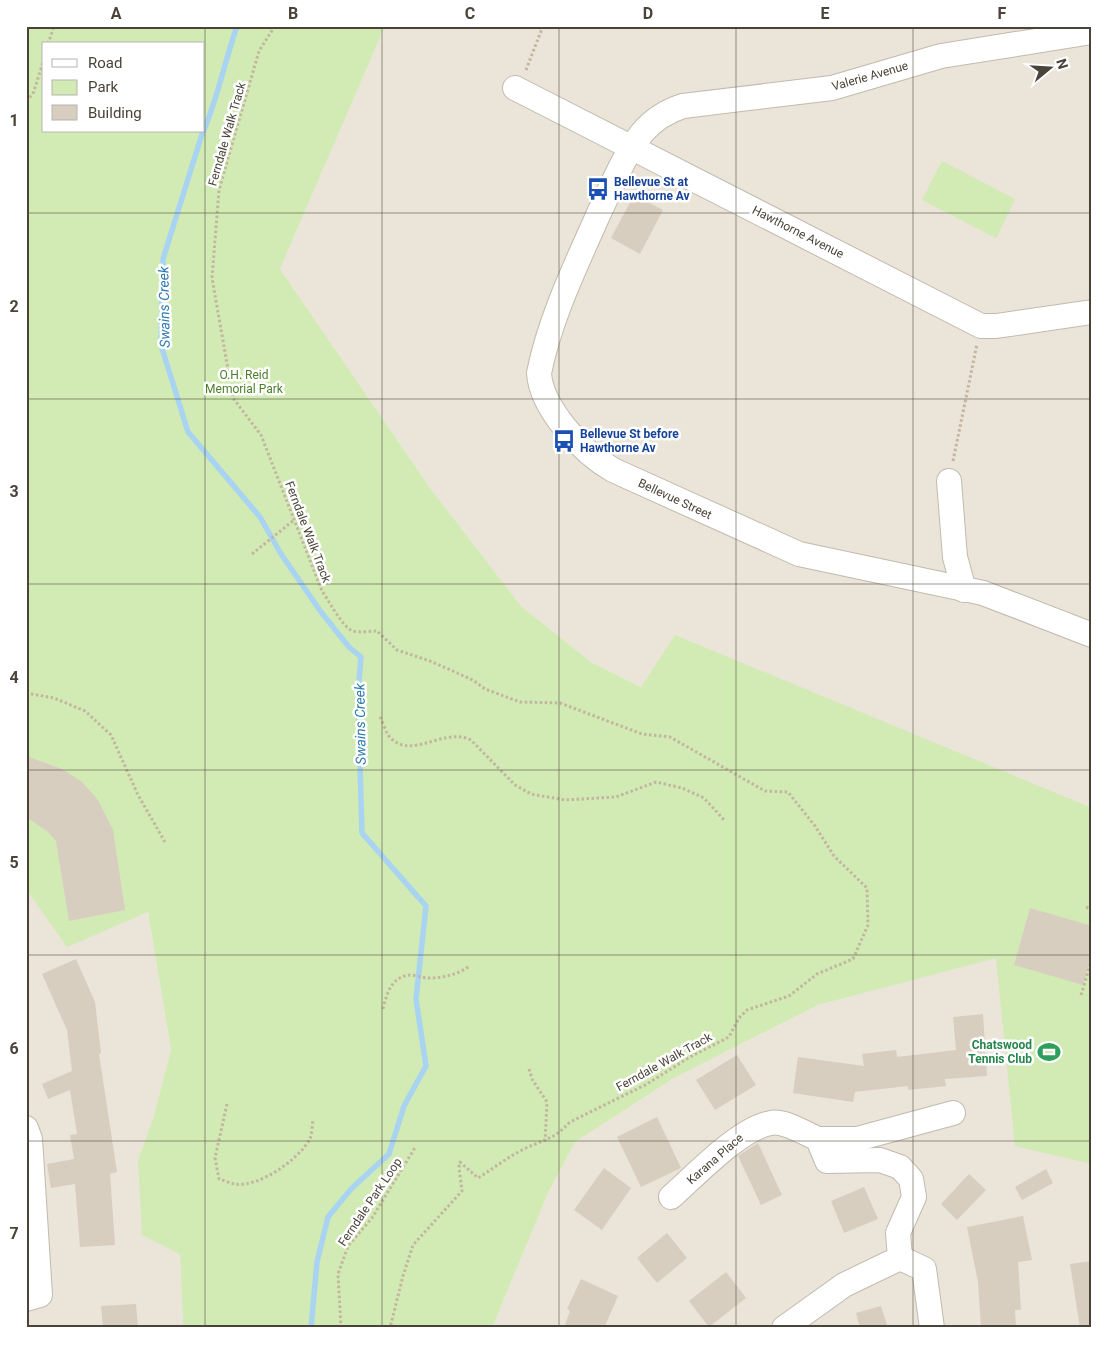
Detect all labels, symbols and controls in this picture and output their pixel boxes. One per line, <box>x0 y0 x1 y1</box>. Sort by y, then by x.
text: A <box>111 4 122 23</box>
text: B <box>288 4 298 23</box>
text: C <box>465 4 475 23</box>
text: D <box>643 4 653 23</box>
text: E <box>821 4 830 23</box>
text: F <box>998 4 1007 23</box>
legend <box>42 42 205 132</box>
north arrow <box>1026 42 1076 92</box>
text: Road <box>88 54 122 72</box>
text: N <box>1053 57 1072 71</box>
street label: Valerie Avenue <box>830 58 910 94</box>
text: Park <box>88 78 119 96</box>
street label: Ferndale Walk Track <box>205 80 249 187</box>
text: Building <box>88 104 142 122</box>
text: 1 <box>9 111 19 130</box>
place label: Bellevue St at Hawthorne Av <box>614 175 690 203</box>
bus stop icon: Bellevue St at Hawthorne Av <box>585 176 611 202</box>
street label: Hawthorne Avenue <box>750 203 846 261</box>
water label: Swains Creek <box>155 265 173 348</box>
text: 2 <box>9 297 19 316</box>
park label: O.H. Reid Memorial Park <box>205 368 284 396</box>
place label: Bellevue St before Hawthorne Av <box>580 427 679 455</box>
bus stop icon: Bellevue St before Hawthorne Av <box>551 428 577 454</box>
street label: Bellevue Street <box>636 476 714 522</box>
street label: Ferndale Walk Track <box>282 479 334 585</box>
text: 3 <box>9 482 19 501</box>
text: 4 <box>9 668 19 687</box>
water label: Swains Creek <box>351 682 369 765</box>
text: 5 <box>9 853 19 872</box>
street label: Ferndale Walk Track <box>614 1029 715 1094</box>
place label: Chatswood Tennis Club <box>968 1038 1032 1066</box>
text: 6 <box>9 1039 19 1058</box>
sports icon: Chatswood Tennis Club <box>1036 1039 1062 1065</box>
street label: Karana Place <box>684 1131 746 1187</box>
street label: Ferndale Park Loop <box>335 1155 405 1249</box>
text: 7 <box>9 1224 19 1243</box>

